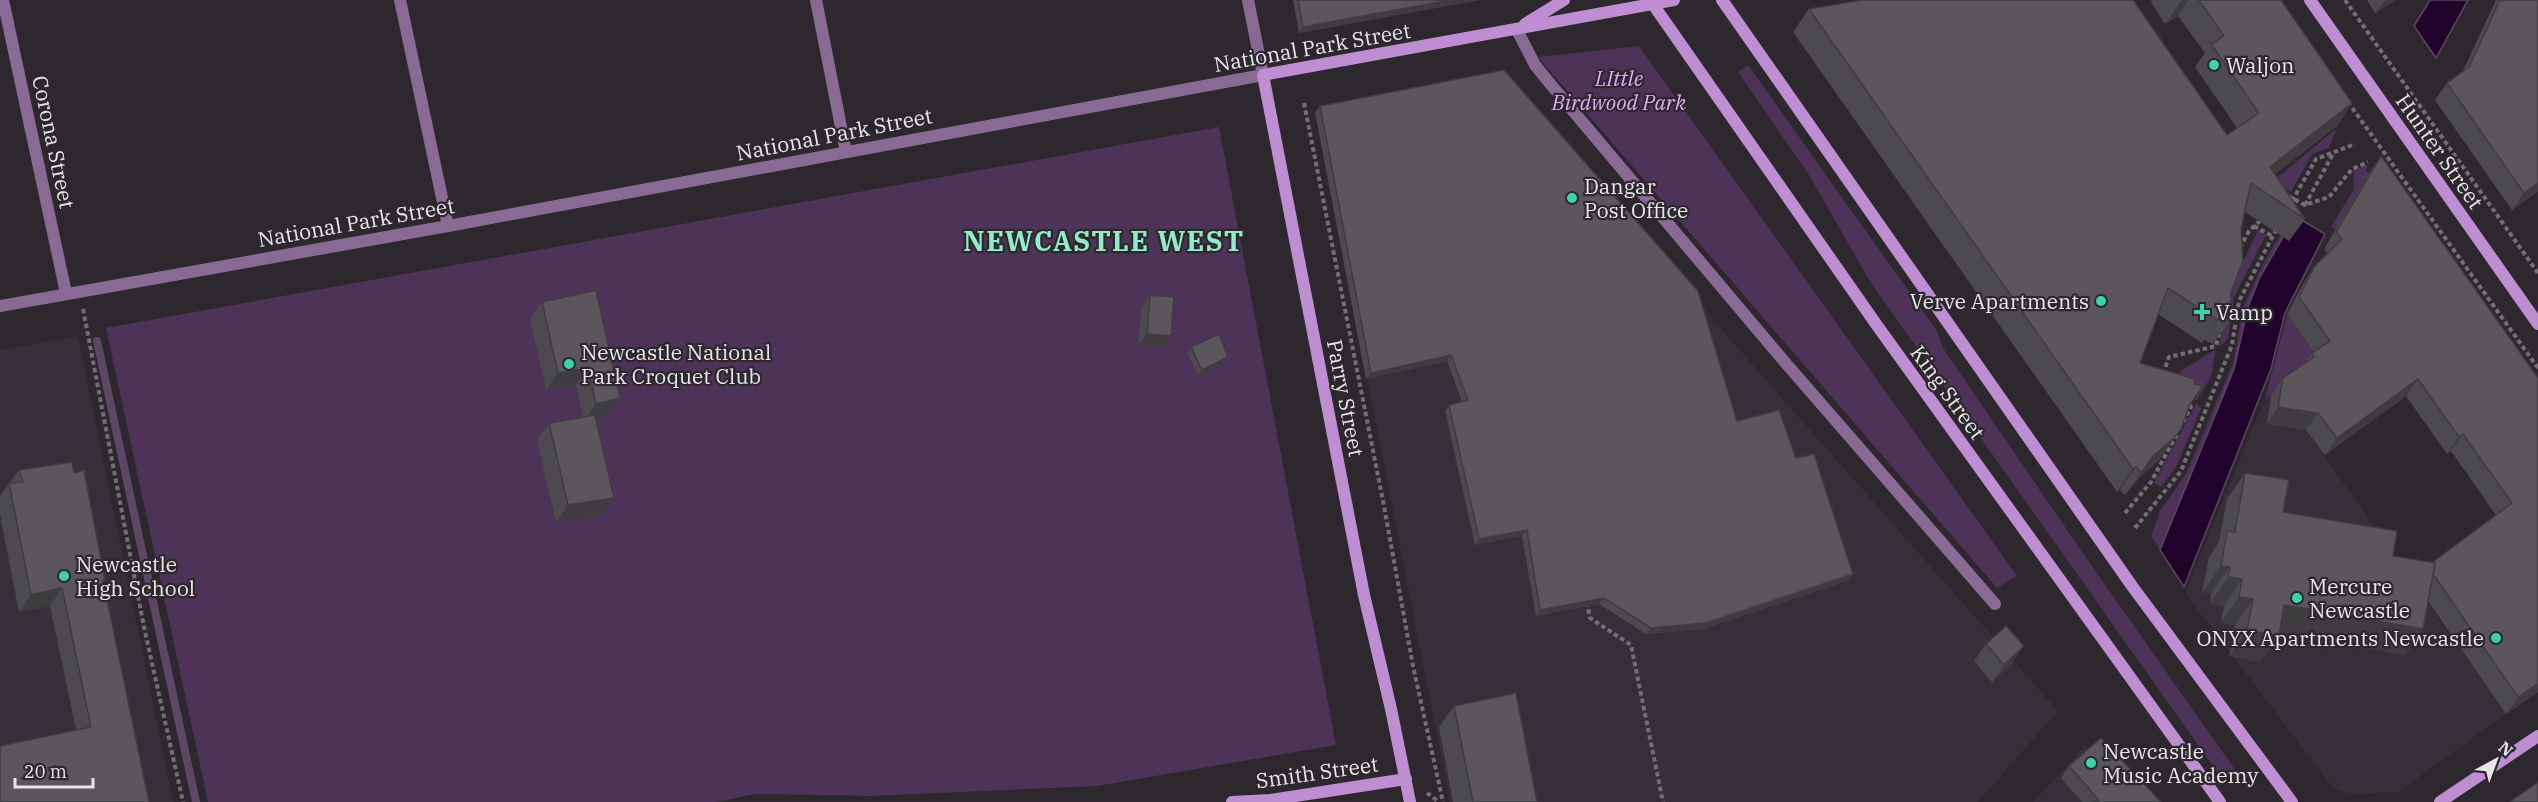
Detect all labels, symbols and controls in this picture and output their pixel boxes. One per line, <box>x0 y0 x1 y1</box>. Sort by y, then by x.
street label: National Park Street <box>1212 16 1412 78</box>
place label: Waljon <box>2226 51 2294 79</box>
marker: Waljon <box>2207 58 2221 72</box>
park label: LIttle Birdwood Park <box>1551 64 1687 116</box>
street label: Corona Street <box>26 73 82 211</box>
street label: Hunter Street <box>2390 88 2490 214</box>
street label: National Park Street <box>734 101 934 167</box>
place label: Dangar Post Office <box>1584 172 1688 224</box>
street label: National Park Street <box>256 191 456 253</box>
marker: Dangar Post Office <box>1565 191 1579 205</box>
district label: NEWCASTLE WEST <box>963 223 1245 258</box>
place label: Verve Apartments <box>1910 287 2089 315</box>
marker: Verve Apartments <box>2094 294 2108 308</box>
place label: Vamp <box>2216 298 2273 326</box>
marker: Vamp <box>2193 303 2211 321</box>
street label: Parry Street <box>1321 337 1371 459</box>
place label: Newcastle National Park Croquet Club <box>581 338 771 390</box>
street label: King Street <box>1904 339 1992 445</box>
marker: Newcastle National Park Croquet Club <box>562 357 576 371</box>
place label: Newcastle High School <box>76 550 195 602</box>
marker: Newcastle High School <box>57 569 71 583</box>
place label: Mercure Newcastle <box>2309 572 2410 624</box>
marker: Mercure Newcastle <box>2290 591 2304 605</box>
place label: ONYX Apartments Newcastle <box>2197 624 2484 652</box>
marker: ONYX Apartments Newcastle <box>2489 631 2503 645</box>
north arrow <box>2466 730 2526 790</box>
place label: Newcastle Music Academy <box>2103 737 2259 789</box>
text: N <box>2495 737 2517 760</box>
street label: Smith Street <box>1254 750 1380 794</box>
scale bar <box>15 751 93 789</box>
marker: Newcastle Music Academy <box>2084 756 2098 770</box>
text: 20 m <box>24 760 67 783</box>

